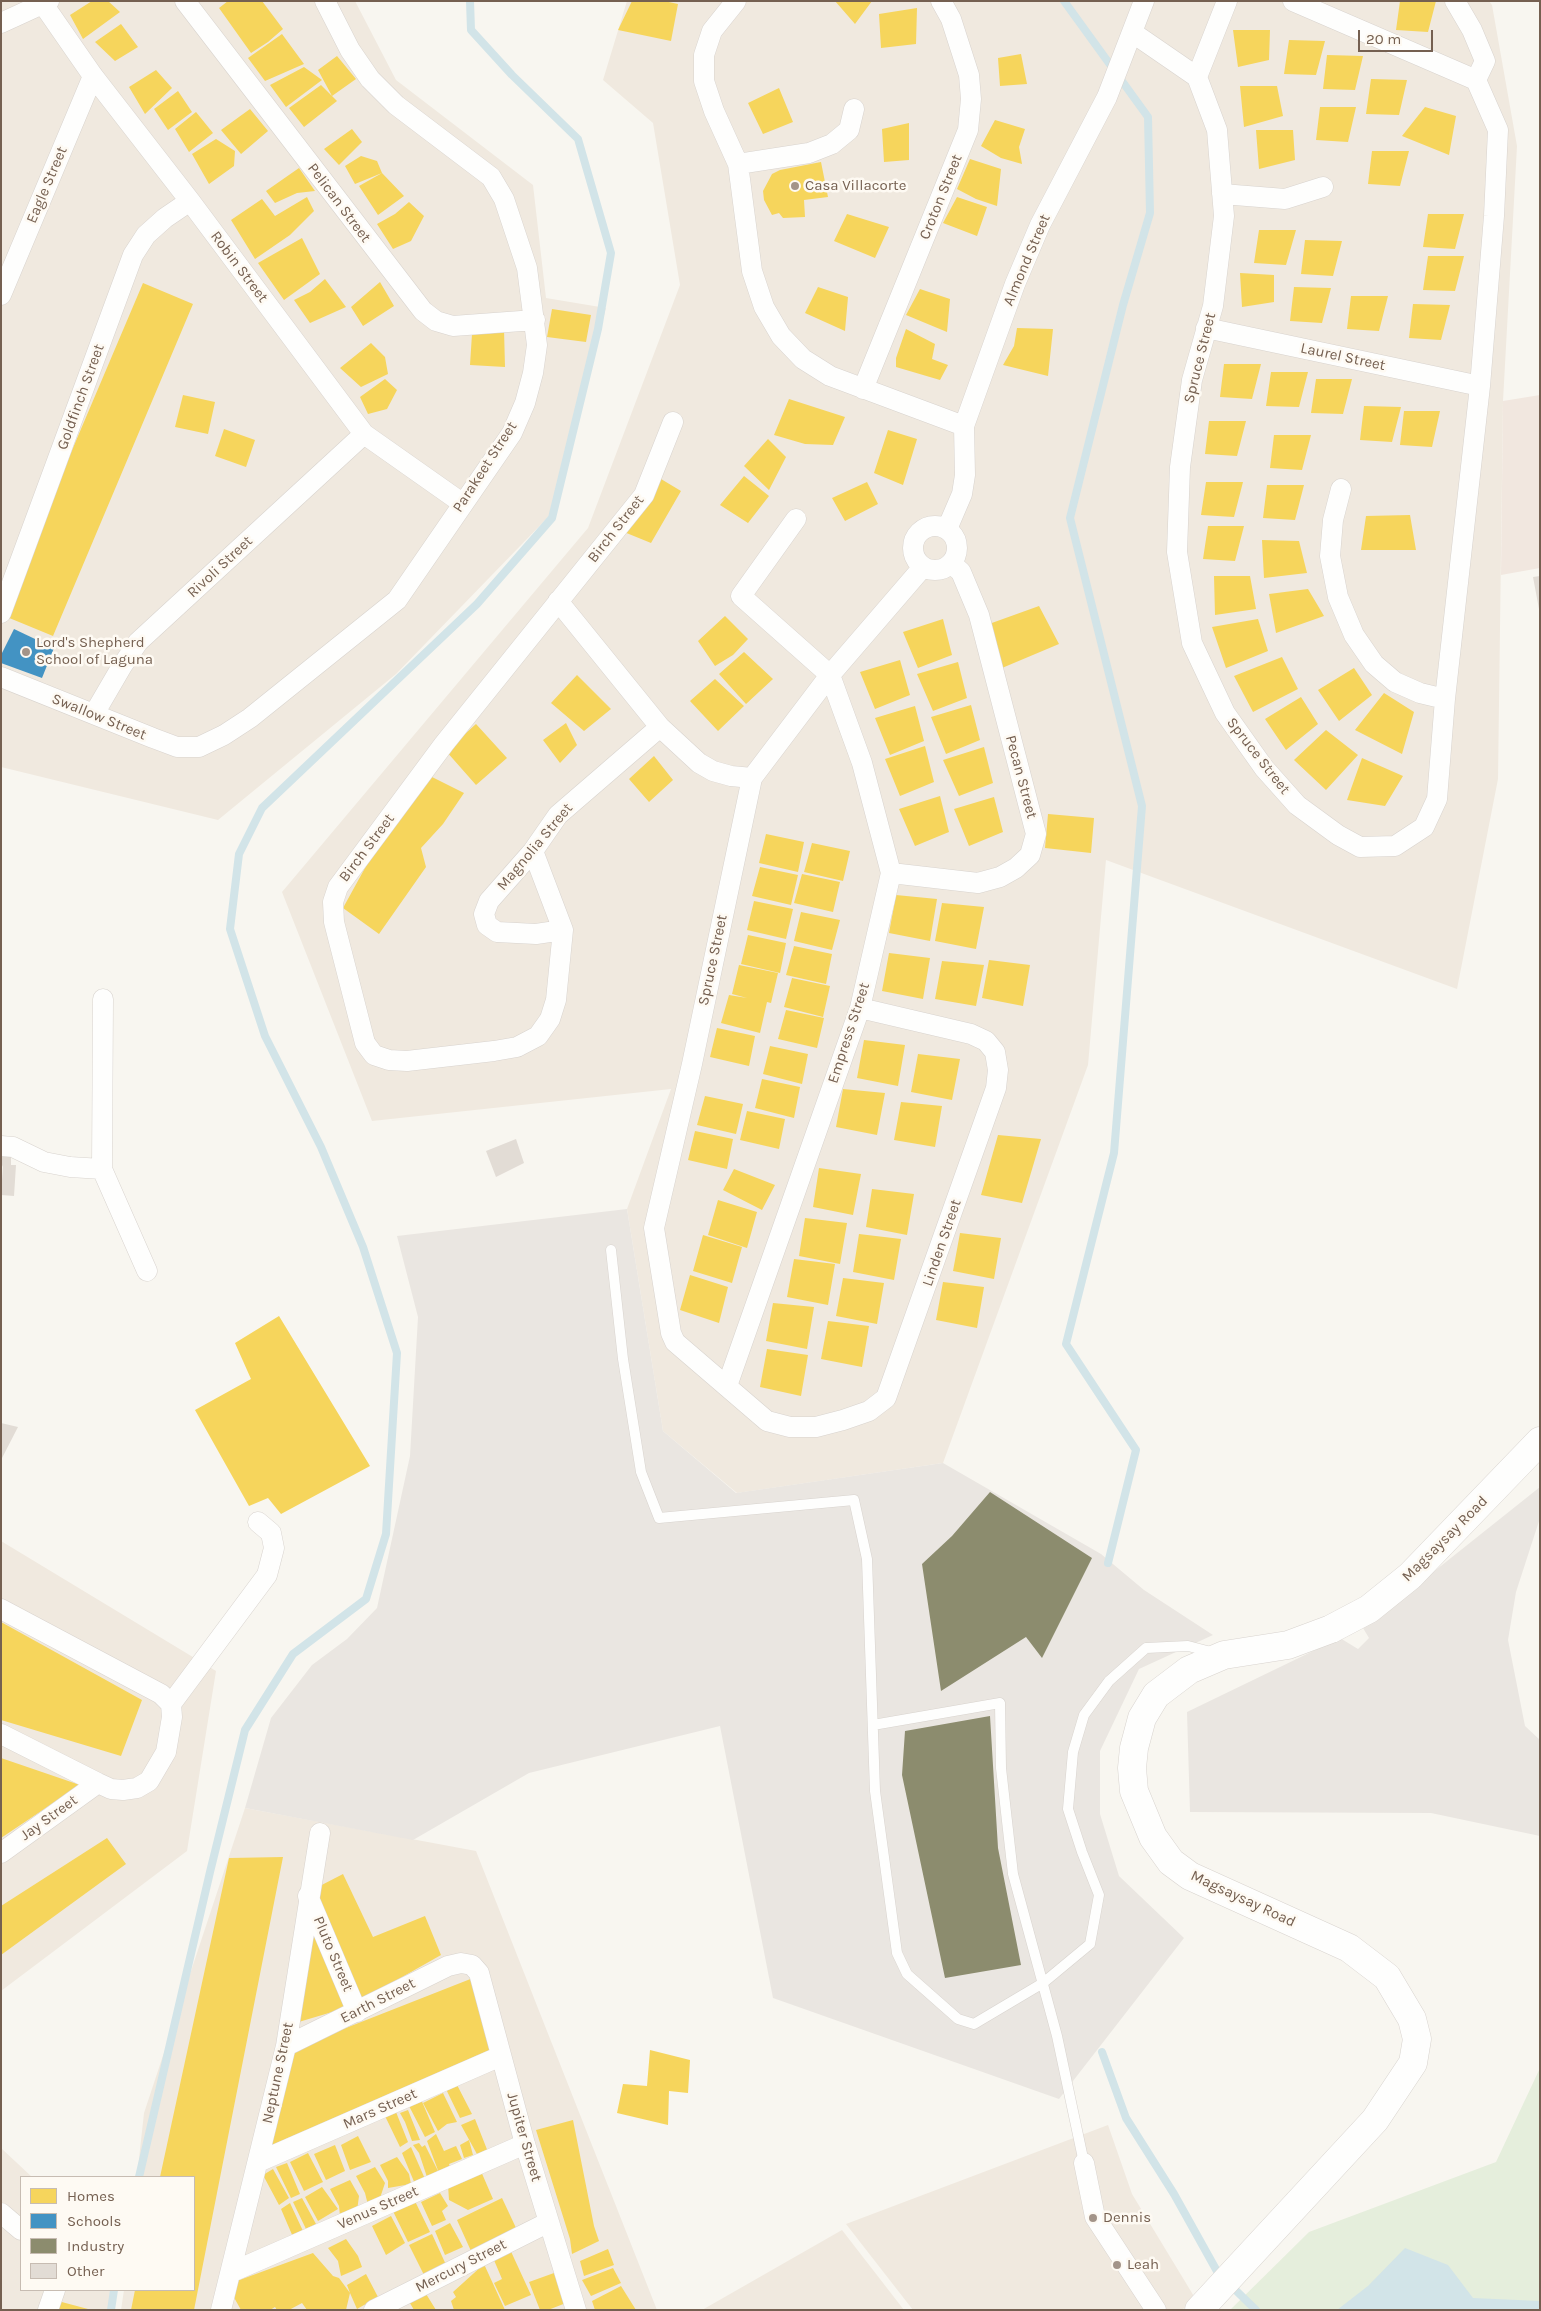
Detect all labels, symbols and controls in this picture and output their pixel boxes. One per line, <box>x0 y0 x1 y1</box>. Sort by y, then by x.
scale bar <box>1361 20 1436 52</box>
text: 20 m <box>1366 30 1401 48</box>
street label: Eagle Street <box>23 144 71 226</box>
street label: Croton Street <box>916 152 966 242</box>
street label: Pelican Street <box>303 160 375 246</box>
place label: Casa Villacorte <box>805 177 906 195</box>
marker: Casa Villacorte <box>789 180 801 192</box>
street label: Almond Street <box>1000 212 1054 308</box>
street label: Robin Street <box>206 228 272 306</box>
street label: Spruce Street <box>1180 311 1220 405</box>
street label: Laurel Street <box>1299 339 1387 375</box>
street label: Goldfinch Street <box>54 342 108 452</box>
street label: Parakeet Street <box>449 418 521 516</box>
street label: Birch Street <box>584 492 648 566</box>
street label: Rivoli Street <box>184 532 256 602</box>
place label: Lord's Shepherd School of Laguna <box>36 634 153 669</box>
marker: Lord's Shepherd School of Laguna <box>20 646 32 658</box>
street label: Swallow Street <box>49 690 149 744</box>
street label: Spruce Street <box>1222 714 1294 798</box>
street label: Pecan Street <box>1001 733 1041 821</box>
street label: Magnolia Street <box>493 800 577 894</box>
street label: Birch Street <box>336 810 398 886</box>
street label: Spruce Street <box>695 913 731 1007</box>
street label: Empress Street <box>824 980 874 1086</box>
street label: Linden Street <box>919 1197 965 1289</box>
street label: Magsaysay Road <box>1398 1492 1492 1586</box>
street label: Jay Street <box>17 1791 81 1845</box>
street label: Magsaysay Road <box>1188 1867 1298 1931</box>
street label: Pluto Street <box>309 1914 357 1994</box>
street label: Earth Street <box>338 1974 418 2028</box>
street label: Neptune Street <box>258 2021 298 2125</box>
street label: Mars Street <box>340 2085 420 2133</box>
street label: Jupiter Street <box>503 2090 545 2184</box>
legend <box>20 2176 195 2291</box>
street label: Venus Street <box>335 2182 421 2234</box>
text: Homes <box>67 2187 115 2205</box>
place label: Dennis <box>1103 2209 1151 2227</box>
text: Schools <box>67 2212 121 2230</box>
marker: Dennis <box>1087 2212 1099 2224</box>
street label: Mercury Street <box>412 2235 510 2297</box>
text: Industry <box>67 2237 124 2255</box>
place label: Leah <box>1127 2256 1159 2274</box>
marker: Leah <box>1111 2259 1123 2271</box>
text: Other <box>67 2262 105 2280</box>

